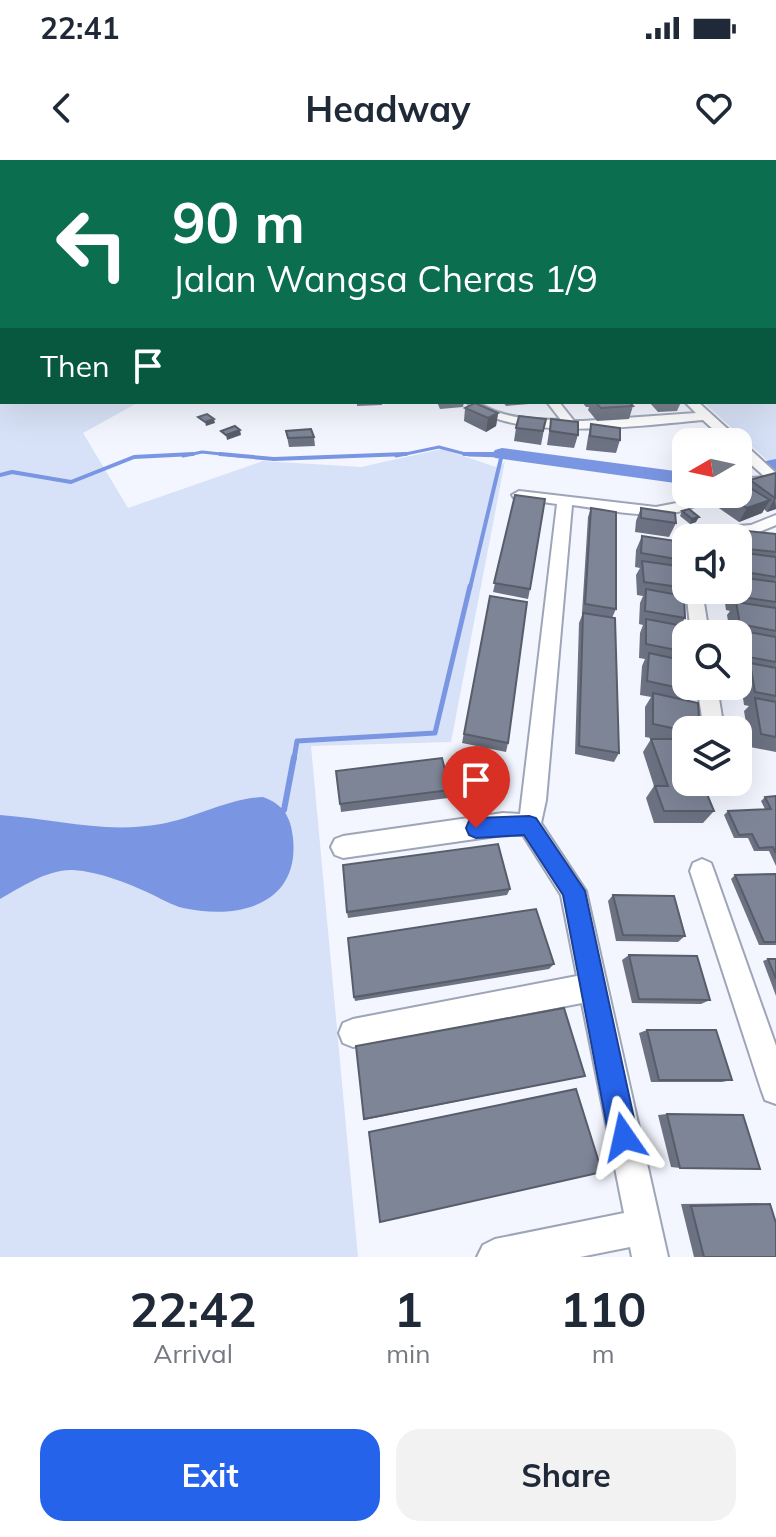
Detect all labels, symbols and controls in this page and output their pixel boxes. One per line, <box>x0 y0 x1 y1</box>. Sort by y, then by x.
text: 22:41 <box>40 9 119 47</box>
icon: back <box>40 86 84 130</box>
text: Headway <box>305 86 471 131</box>
icon: heart <box>692 86 736 130</box>
text: 90 m <box>172 187 305 257</box>
icon: left <box>40 192 144 296</box>
text: Jalan Wangsa Cheras 1/9 <box>172 256 598 301</box>
icon: arrive <box>126 344 170 388</box>
text: Then <box>40 347 110 385</box>
north arrow <box>672 428 752 508</box>
map controls <box>672 428 752 796</box>
button: sound <box>672 524 752 604</box>
button: search <box>672 620 752 700</box>
button: layers <box>672 716 752 796</box>
pin <box>442 746 510 828</box>
icon: arrive <box>454 758 498 802</box>
position arrow <box>582 1095 666 1179</box>
text: 22:42 <box>130 1279 257 1339</box>
text: 1 <box>394 1279 423 1339</box>
text: 110 <box>560 1279 646 1339</box>
text: Arrival <box>153 1337 233 1370</box>
text: min <box>386 1337 430 1370</box>
text: m <box>592 1337 615 1370</box>
button: Exit <box>40 1429 380 1521</box>
button: Share <box>396 1429 736 1521</box>

